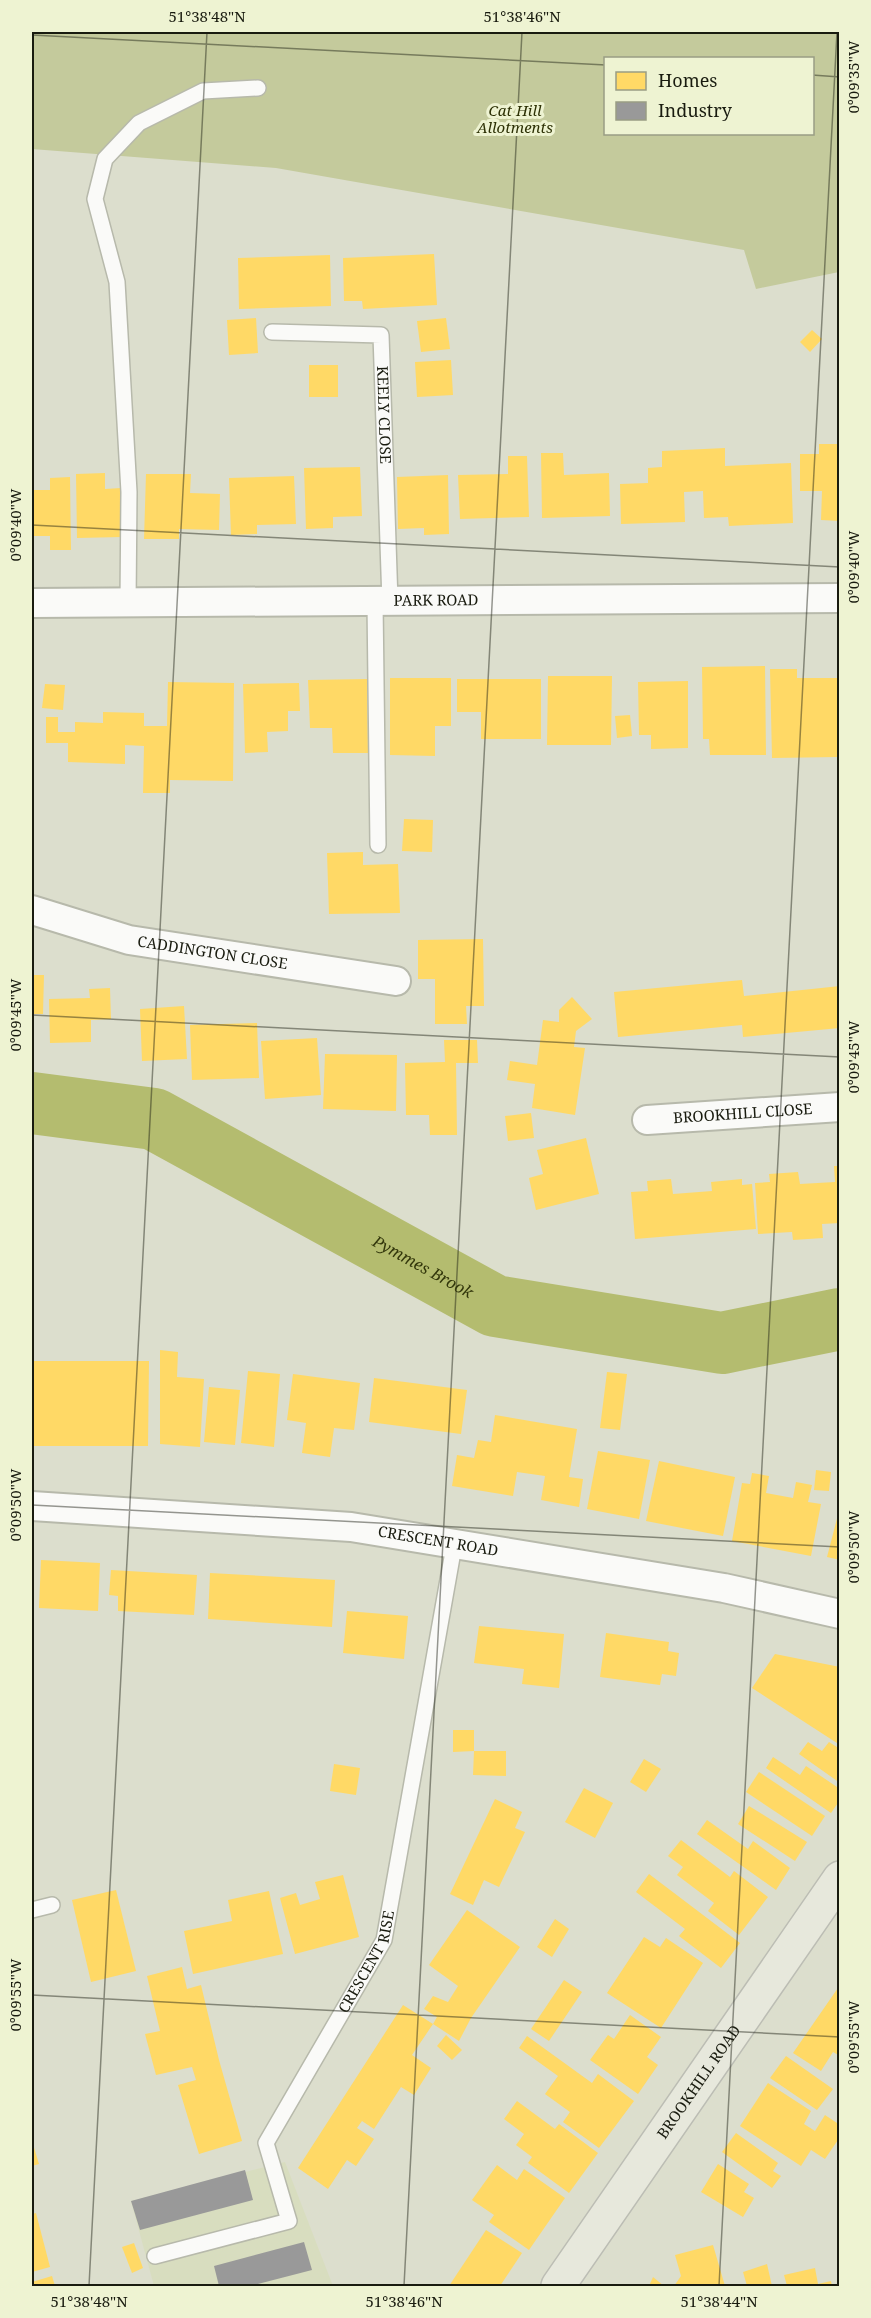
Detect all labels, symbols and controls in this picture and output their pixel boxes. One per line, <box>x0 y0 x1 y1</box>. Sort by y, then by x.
text: 51°38'48"N <box>168 6 246 26</box>
text: 51°38'46"N <box>483 6 561 26</box>
text: 0°09'35"W <box>843 40 863 114</box>
legend <box>604 57 814 135</box>
text: Homes <box>658 68 717 92</box>
text: Industry <box>658 98 733 122</box>
park label: Cat Hill Allotments <box>476 100 553 137</box>
street label: KEELY CLOSE <box>373 365 396 464</box>
text: 0°09'40"W <box>5 488 25 562</box>
text: 0°09'40"W <box>843 530 863 604</box>
street label: PARK ROAD <box>393 589 479 610</box>
street label: CADDINGTON CLOSE <box>136 930 289 973</box>
text: 0°09'45"W <box>5 978 25 1052</box>
text: 0°09'45"W <box>843 1020 863 1094</box>
street label: BROOKHILL CLOSE <box>672 1098 813 1127</box>
water label: Pymmes Brook <box>368 1230 478 1304</box>
text: 0°09'50"W <box>5 1468 25 1542</box>
text: 0°09'50"W <box>843 1510 863 1584</box>
street label: CRESCENT ROAD <box>377 1521 500 1560</box>
street label: CRESCENT RISE <box>333 1909 398 2016</box>
text: 0°09'55"W <box>5 1958 25 2032</box>
text: 0°09'55"W <box>843 2000 863 2074</box>
street label: BROOKHILL ROAD <box>652 2021 745 2142</box>
text: 51°38'48"N <box>50 2291 128 2311</box>
text: 51°38'46"N <box>365 2291 443 2311</box>
text: 51°38'44"N <box>680 2291 758 2311</box>

